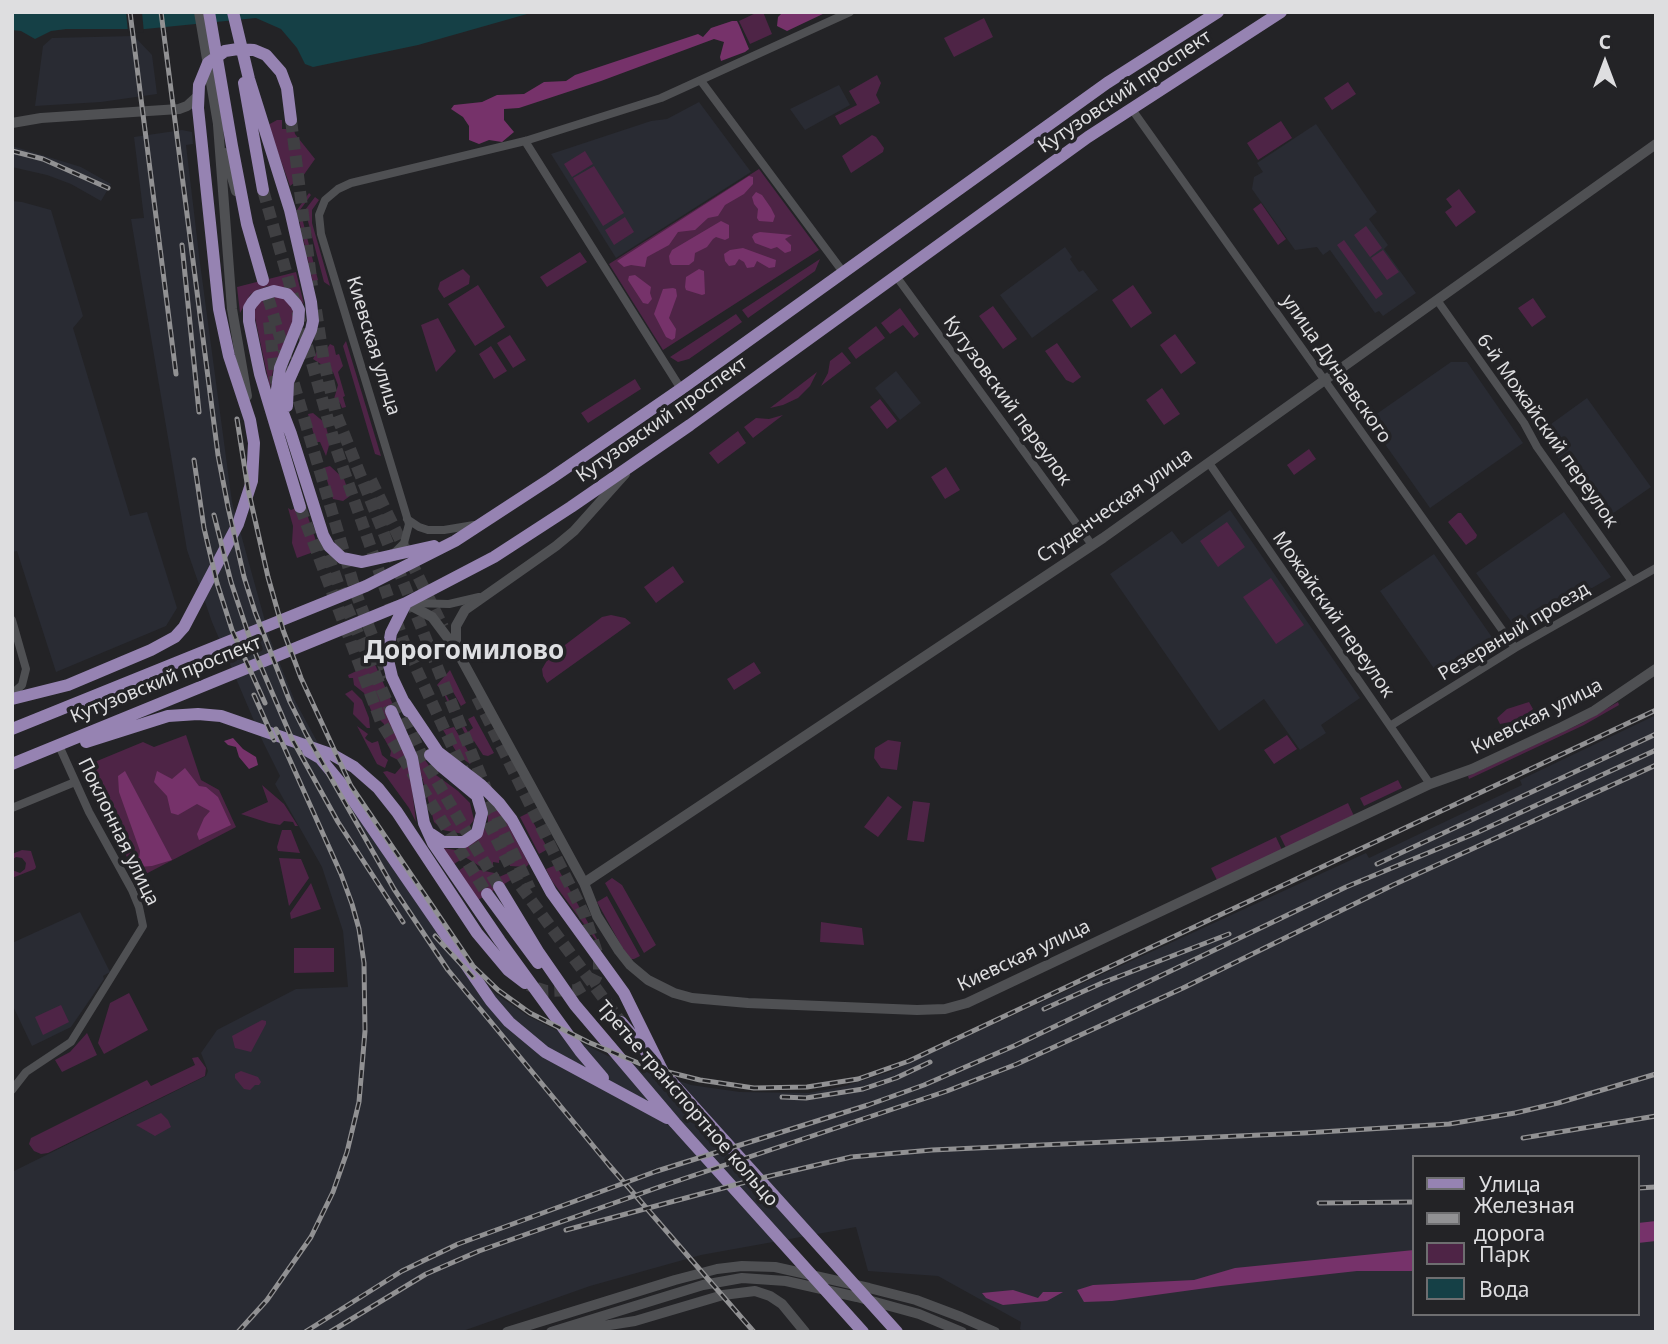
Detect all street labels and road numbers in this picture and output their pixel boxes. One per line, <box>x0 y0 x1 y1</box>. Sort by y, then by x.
street label: Кутузовский проспект <box>1034 26 1216 158</box>
street label: Киевская улица <box>341 274 405 418</box>
street label: улица Дунаевского <box>1276 290 1396 448</box>
street label: Кутузовский переулок <box>938 312 1076 490</box>
street label: 6-й Можайский переулок <box>1471 330 1623 532</box>
street label: Кутузовский проспект <box>572 352 752 488</box>
street label: Студенческая улица <box>1033 444 1197 568</box>
street label: Можайский переулок <box>1267 528 1399 702</box>
street label: Резервный проезд <box>1434 578 1594 686</box>
street label: Кутузовский проспект <box>67 631 265 729</box>
street label: Киевская улица <box>1468 674 1606 760</box>
street label: Поклонная улица <box>72 754 164 910</box>
street label: Киевская улица <box>954 915 1094 997</box>
street label: Третье транспортное кольцо <box>591 996 783 1212</box>

